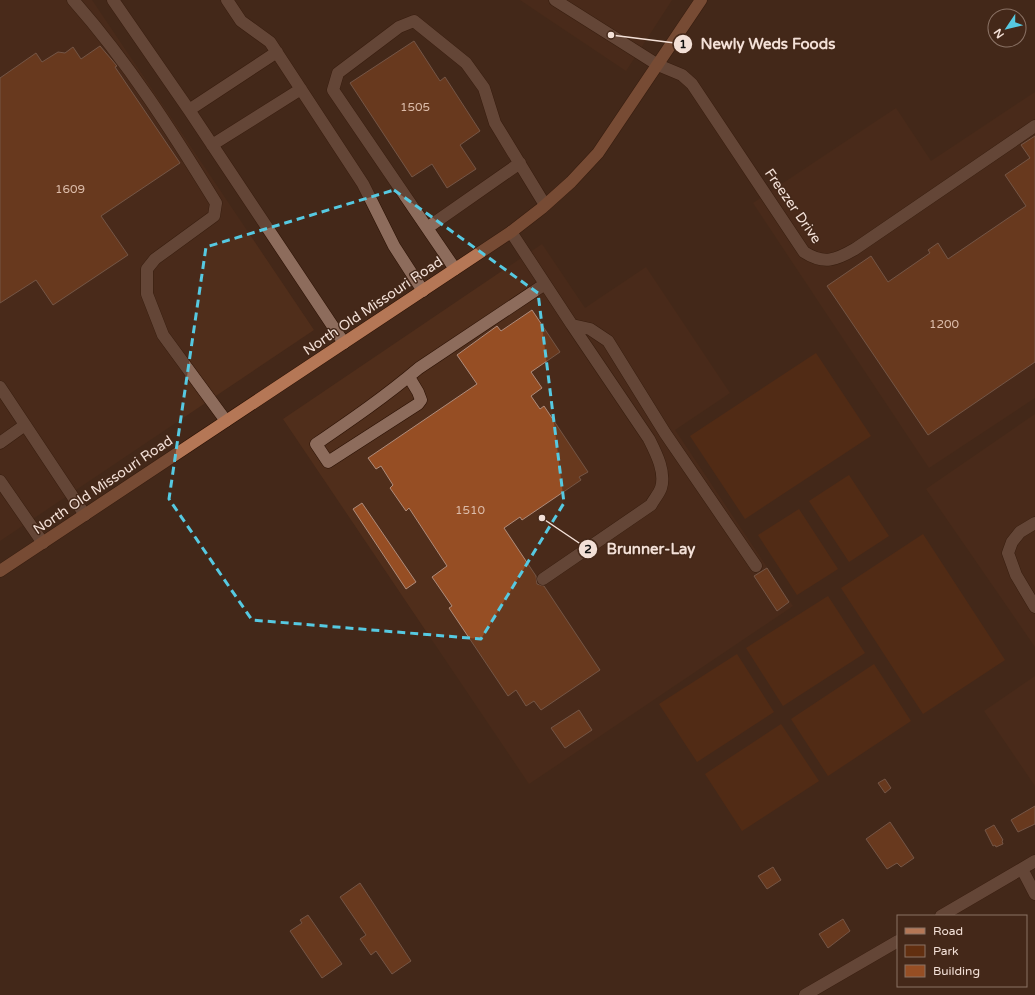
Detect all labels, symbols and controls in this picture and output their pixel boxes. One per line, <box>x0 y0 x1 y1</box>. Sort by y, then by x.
north arrow <box>987 8 1027 48</box>
text: N <box>991 26 1007 41</box>
callout: Newly Weds Foods <box>673 30 844 57</box>
text: Newly Weds Foods <box>701 35 835 54</box>
text: 1 <box>679 37 687 51</box>
house number: 1505 <box>400 100 430 114</box>
street label: Freezer Drive <box>761 165 825 247</box>
house number: 1609 <box>55 182 85 196</box>
street label: North Old Missouri Road <box>300 253 446 359</box>
house number: 1200 <box>929 317 960 331</box>
street label: North Old Missouri Road <box>30 432 176 538</box>
house number: 1510 <box>455 503 486 517</box>
callout: Brunner-Lay <box>578 535 703 562</box>
text: Brunner-Lay <box>607 540 695 559</box>
text: 2 <box>584 542 592 556</box>
legend <box>897 915 1027 987</box>
text: Road <box>933 924 963 938</box>
text: Park <box>933 944 959 958</box>
text: Building <box>933 964 980 978</box>

